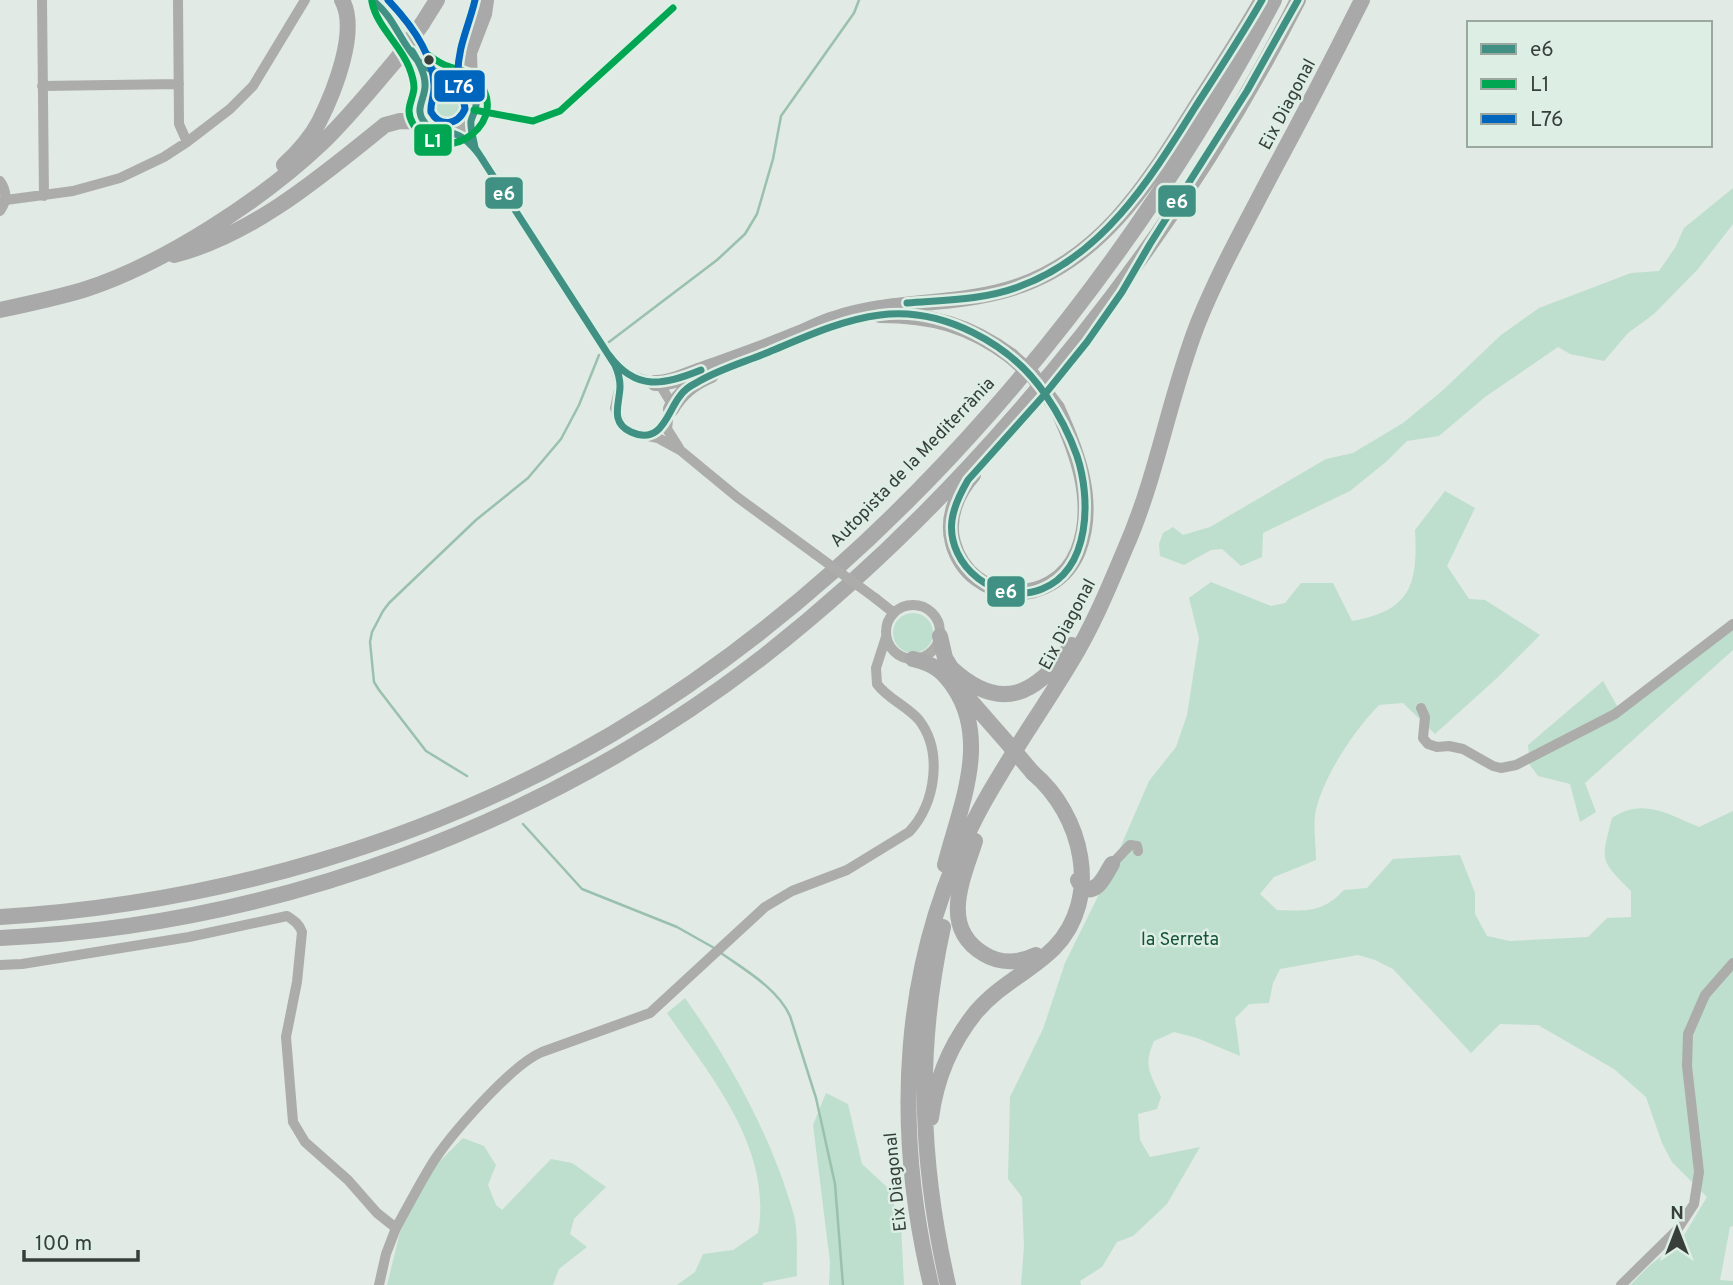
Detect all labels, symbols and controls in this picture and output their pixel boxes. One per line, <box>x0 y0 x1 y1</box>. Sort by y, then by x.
legend <box>1467 21 1712 147</box>
text: e6 <box>1530 37 1554 64</box>
unlabelled marker <box>422 53 436 67</box>
street label: Eix Diagonal <box>1255 55 1322 154</box>
line badge: L76 <box>433 69 486 103</box>
text: L1 <box>1530 72 1550 99</box>
text: L76 <box>444 76 474 100</box>
text: L76 <box>1530 107 1563 134</box>
line badge: L1 <box>413 123 453 157</box>
text: L1 <box>424 130 442 154</box>
line badge: e6 <box>484 176 524 210</box>
text: e6 <box>493 183 515 207</box>
line badge: e6 <box>1157 184 1197 218</box>
text: e6 <box>1166 191 1188 215</box>
street label: Autopista de la Mediterrània <box>826 373 1000 553</box>
line badge: e6 <box>986 575 1026 608</box>
street label: Eix Diagonal <box>1035 575 1102 674</box>
text: e6 <box>995 581 1017 605</box>
park label: la Serreta <box>1141 929 1219 952</box>
street label: Eix Diagonal <box>880 1131 913 1233</box>
north arrow <box>1642 1194 1712 1264</box>
text: N <box>1670 1202 1684 1226</box>
scale bar <box>24 1218 138 1262</box>
text: 100 m <box>35 1231 92 1258</box>

